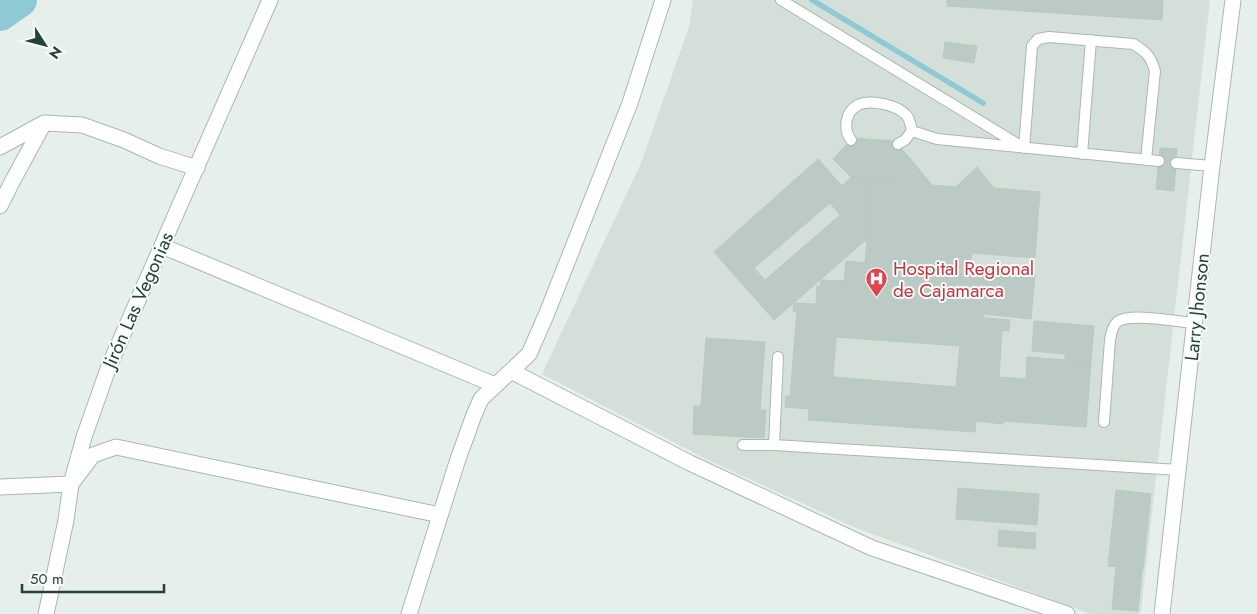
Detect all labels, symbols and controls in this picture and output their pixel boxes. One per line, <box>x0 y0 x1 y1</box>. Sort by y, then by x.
north arrow <box>20 20 70 70</box>
text: N <box>44 42 67 63</box>
street label: Jirón Las Vegonias <box>95 227 180 375</box>
street label: Larry Jhonson <box>1178 252 1216 362</box>
place label: Hospital Regional de Cajamarca <box>893 255 1034 304</box>
hospital icon: Hospital Regional de Cajamarca <box>865 267 889 298</box>
scale bar <box>22 562 165 594</box>
text: 50 m <box>30 568 64 590</box>

